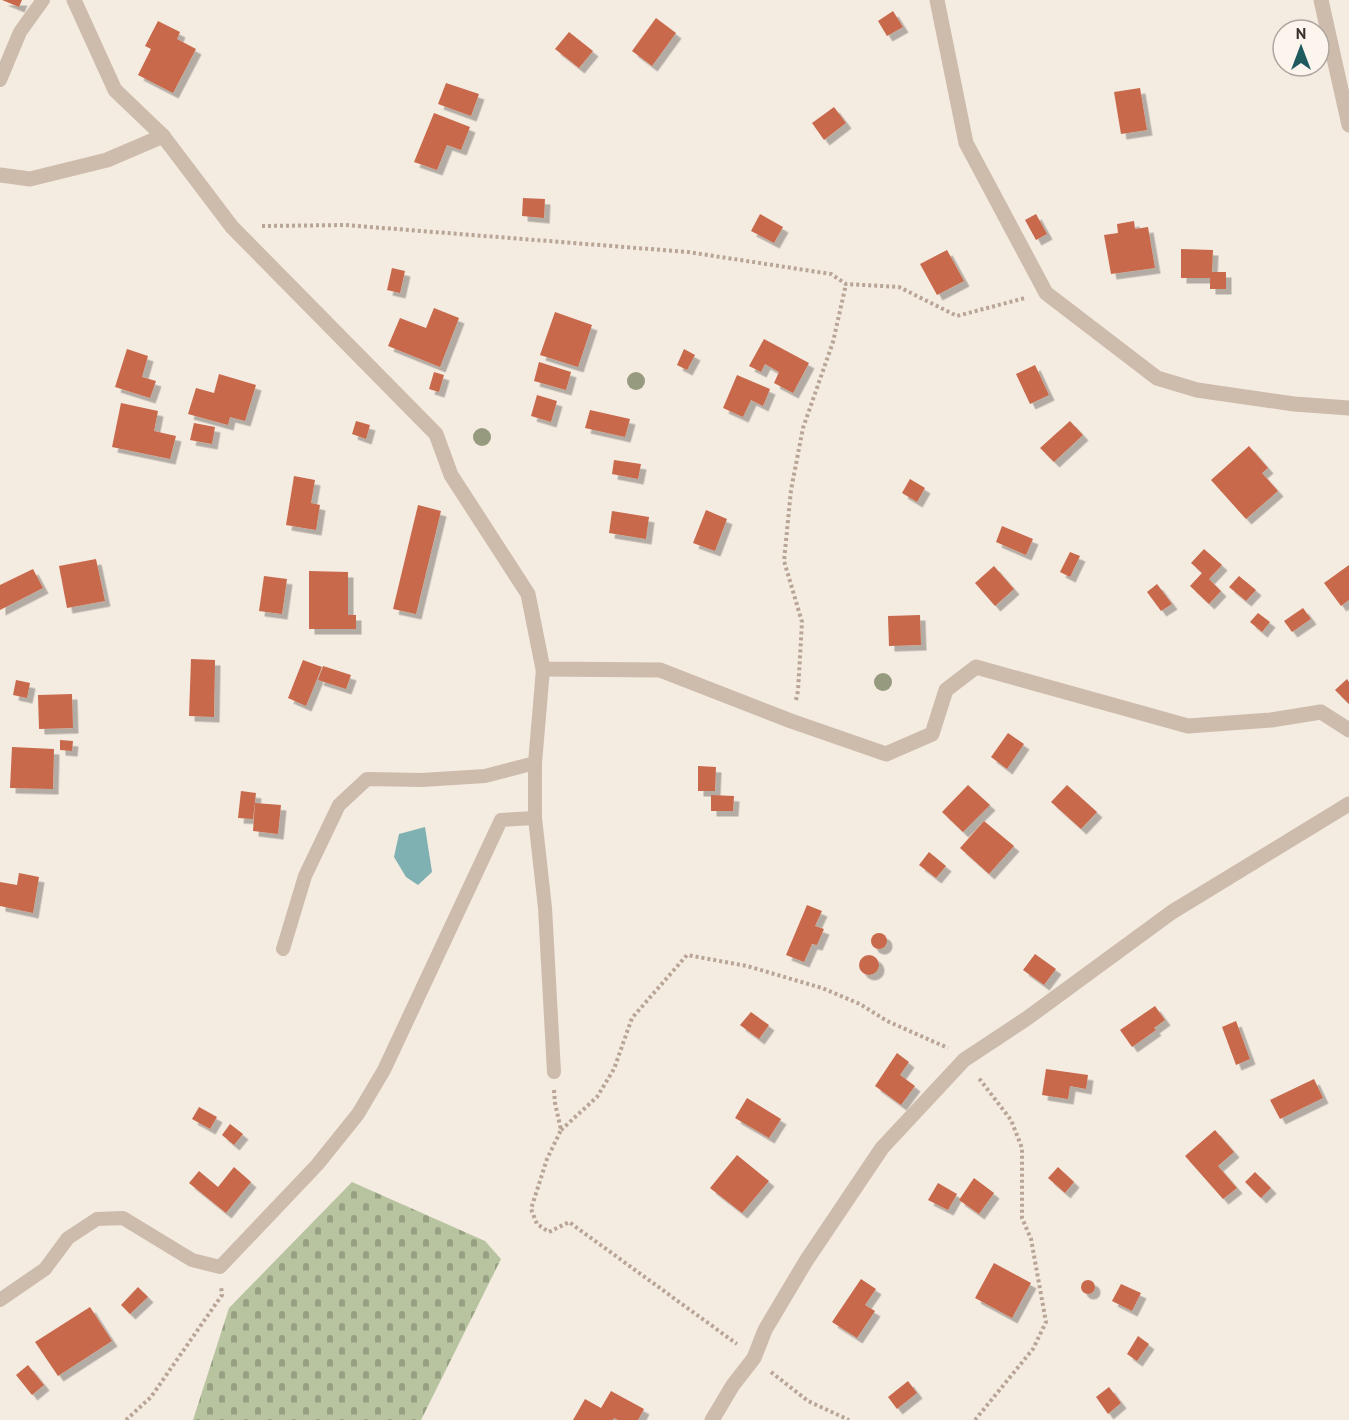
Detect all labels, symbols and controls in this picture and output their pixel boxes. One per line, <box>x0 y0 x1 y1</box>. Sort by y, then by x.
north arrow <box>1271 18 1331 78</box>
text: N <box>1296 23 1306 43</box>

